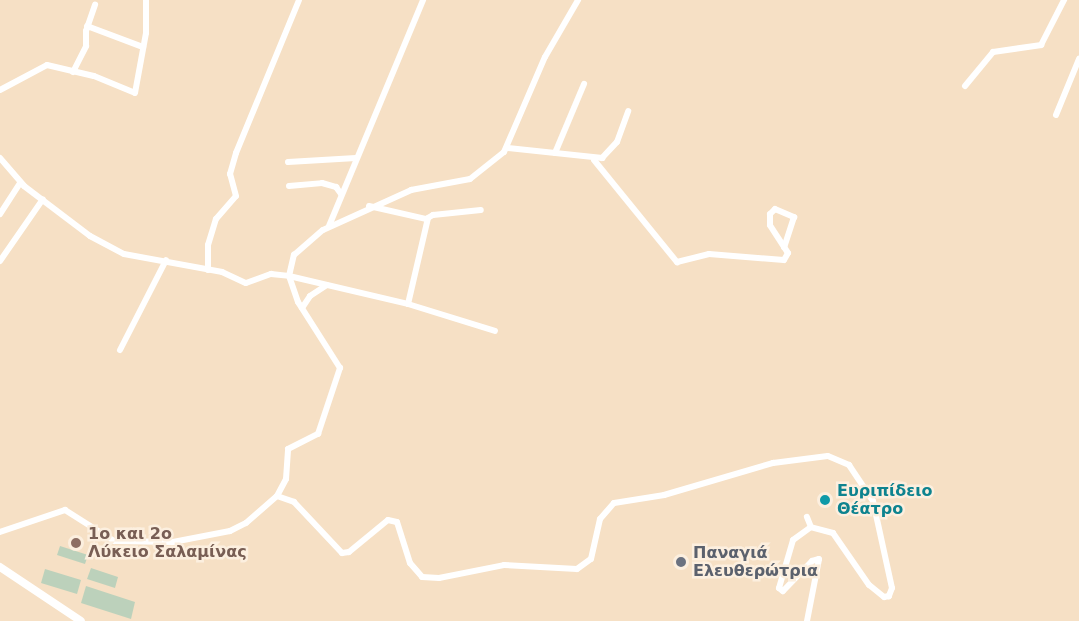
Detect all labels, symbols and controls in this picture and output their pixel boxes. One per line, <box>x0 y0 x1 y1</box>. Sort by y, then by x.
place label: Ευριπίδειο Θέατρο <box>837 481 932 519</box>
marker: Ευριπίδειο Θέατρο <box>818 493 832 507</box>
place label: 1ο και 2ο Λύκειο Σαλαμίνας <box>88 524 247 562</box>
marker: 1ο και 2ο Λύκειο Σαλαμίνας <box>69 536 83 550</box>
place label: Παναγιά Ελευθερώτρια <box>693 543 818 581</box>
marker: Παναγιά Ελευθερώτρια <box>674 555 688 569</box>

